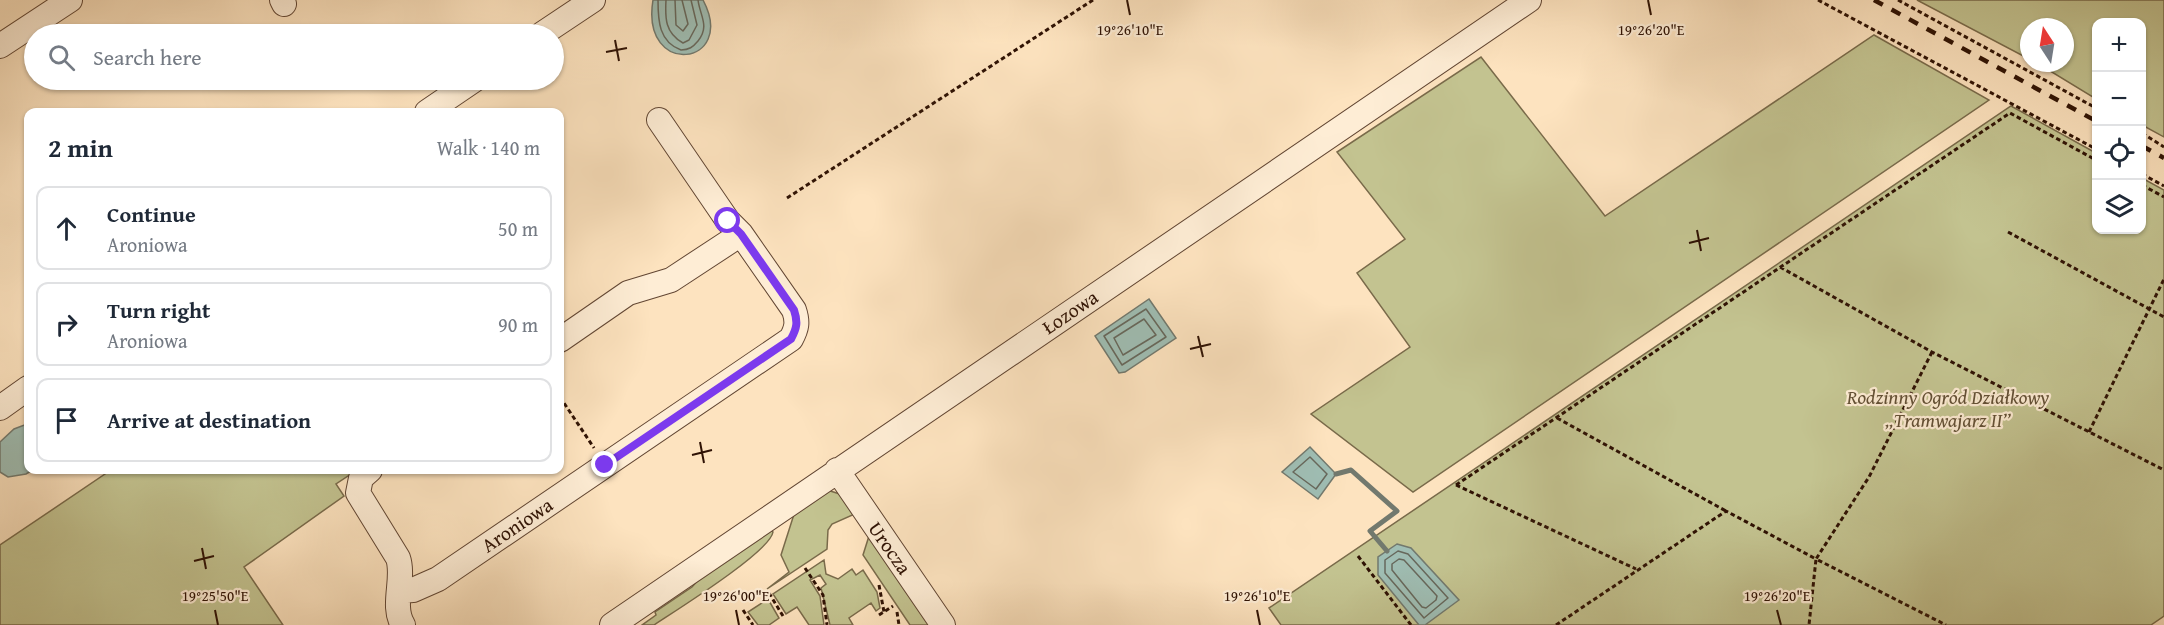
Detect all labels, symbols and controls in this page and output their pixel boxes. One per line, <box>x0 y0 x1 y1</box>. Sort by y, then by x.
north arrow <box>2020 18 2074 72</box>
map controls <box>2092 18 2146 234</box>
button: + <box>2092 18 2146 72</box>
text: 19°26'10"E <box>1097 19 1164 40</box>
text: 19°26'20"E <box>1618 19 1685 40</box>
search box <box>24 24 564 90</box>
icon: search <box>45 41 78 74</box>
text: Search here <box>93 41 202 73</box>
button: − <box>2092 72 2146 126</box>
button: locate <box>2092 126 2146 180</box>
text: 2 min <box>48 128 113 167</box>
text: Walk · 140 m <box>437 133 540 162</box>
button: layers <box>2092 180 2146 234</box>
text: Continue <box>107 198 196 230</box>
route start <box>714 207 740 233</box>
icon: ahead <box>50 212 83 245</box>
text: 50 m <box>498 214 538 243</box>
text: Aroniowa <box>107 230 187 259</box>
street label: Łozowa <box>1036 282 1104 341</box>
text: Turn right <box>107 294 210 326</box>
icon: right <box>50 308 83 341</box>
text: 90 m <box>498 310 538 339</box>
text: Aroniowa <box>107 326 187 355</box>
park label: Rodzinny Ogród Działkowy „Tramwajarz II” <box>1846 382 2049 434</box>
icon: arrive <box>50 404 83 437</box>
text: Arrive at destination <box>107 404 311 436</box>
route end <box>591 451 617 477</box>
street label: Aroniowa <box>475 490 559 559</box>
street label: Urocza <box>862 515 919 580</box>
text: 19°25'50"E <box>182 585 249 606</box>
text: 19°26'00"E <box>703 585 770 606</box>
text: 19°26'10"E <box>1224 585 1291 606</box>
text: 19°26'20"E <box>1744 585 1811 606</box>

